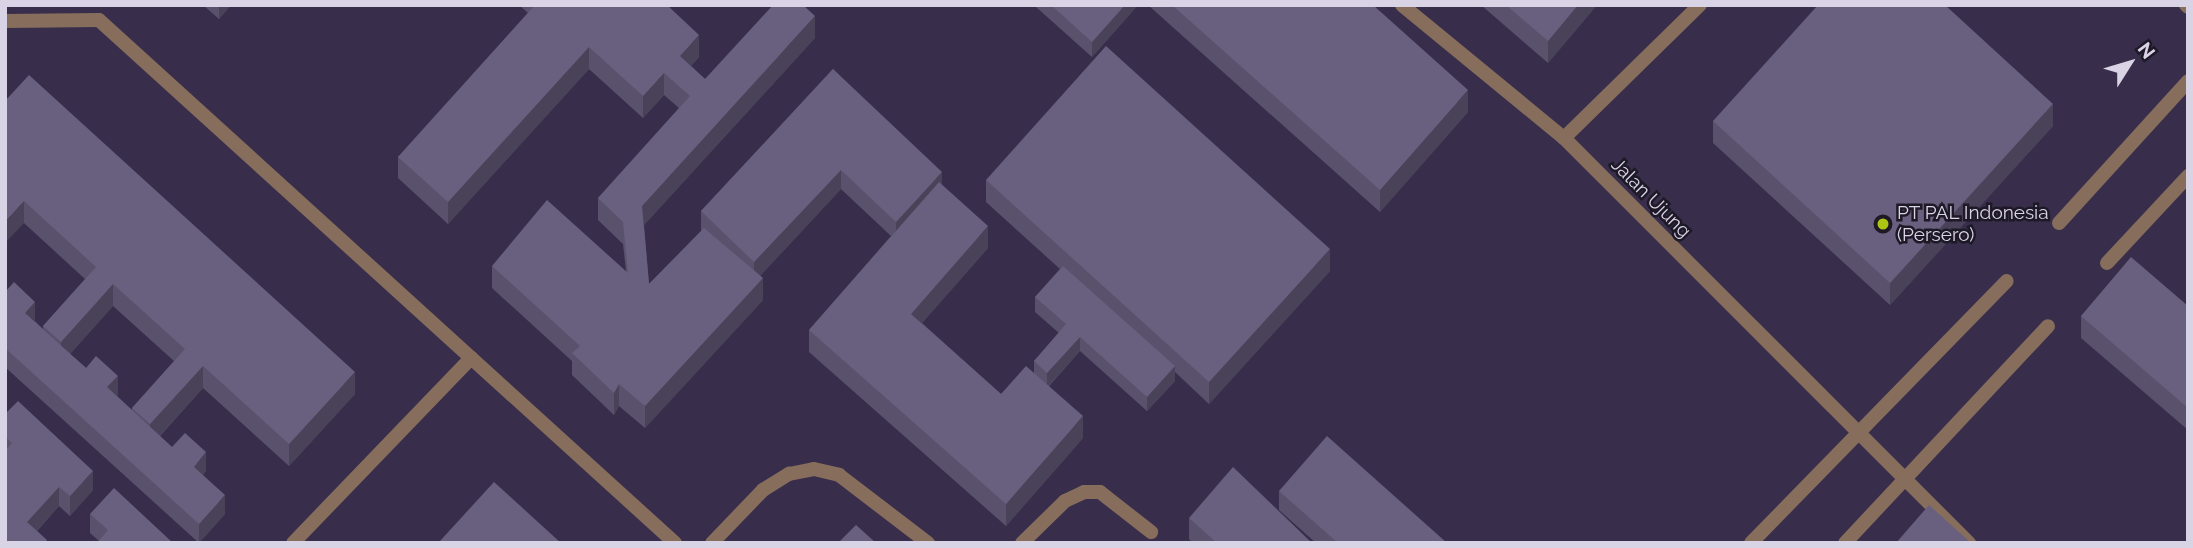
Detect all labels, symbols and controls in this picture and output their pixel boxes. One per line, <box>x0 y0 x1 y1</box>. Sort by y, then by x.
north arrow <box>2095 28 2165 98</box>
text: N <box>2134 38 2160 63</box>
street label: Jalan Ujung <box>1606 153 1696 243</box>
place label: PT PAL Indonesia (Persero) <box>1897 202 2050 246</box>
marker: PT PAL Indonesia (Persero) <box>1875 216 1891 232</box>

